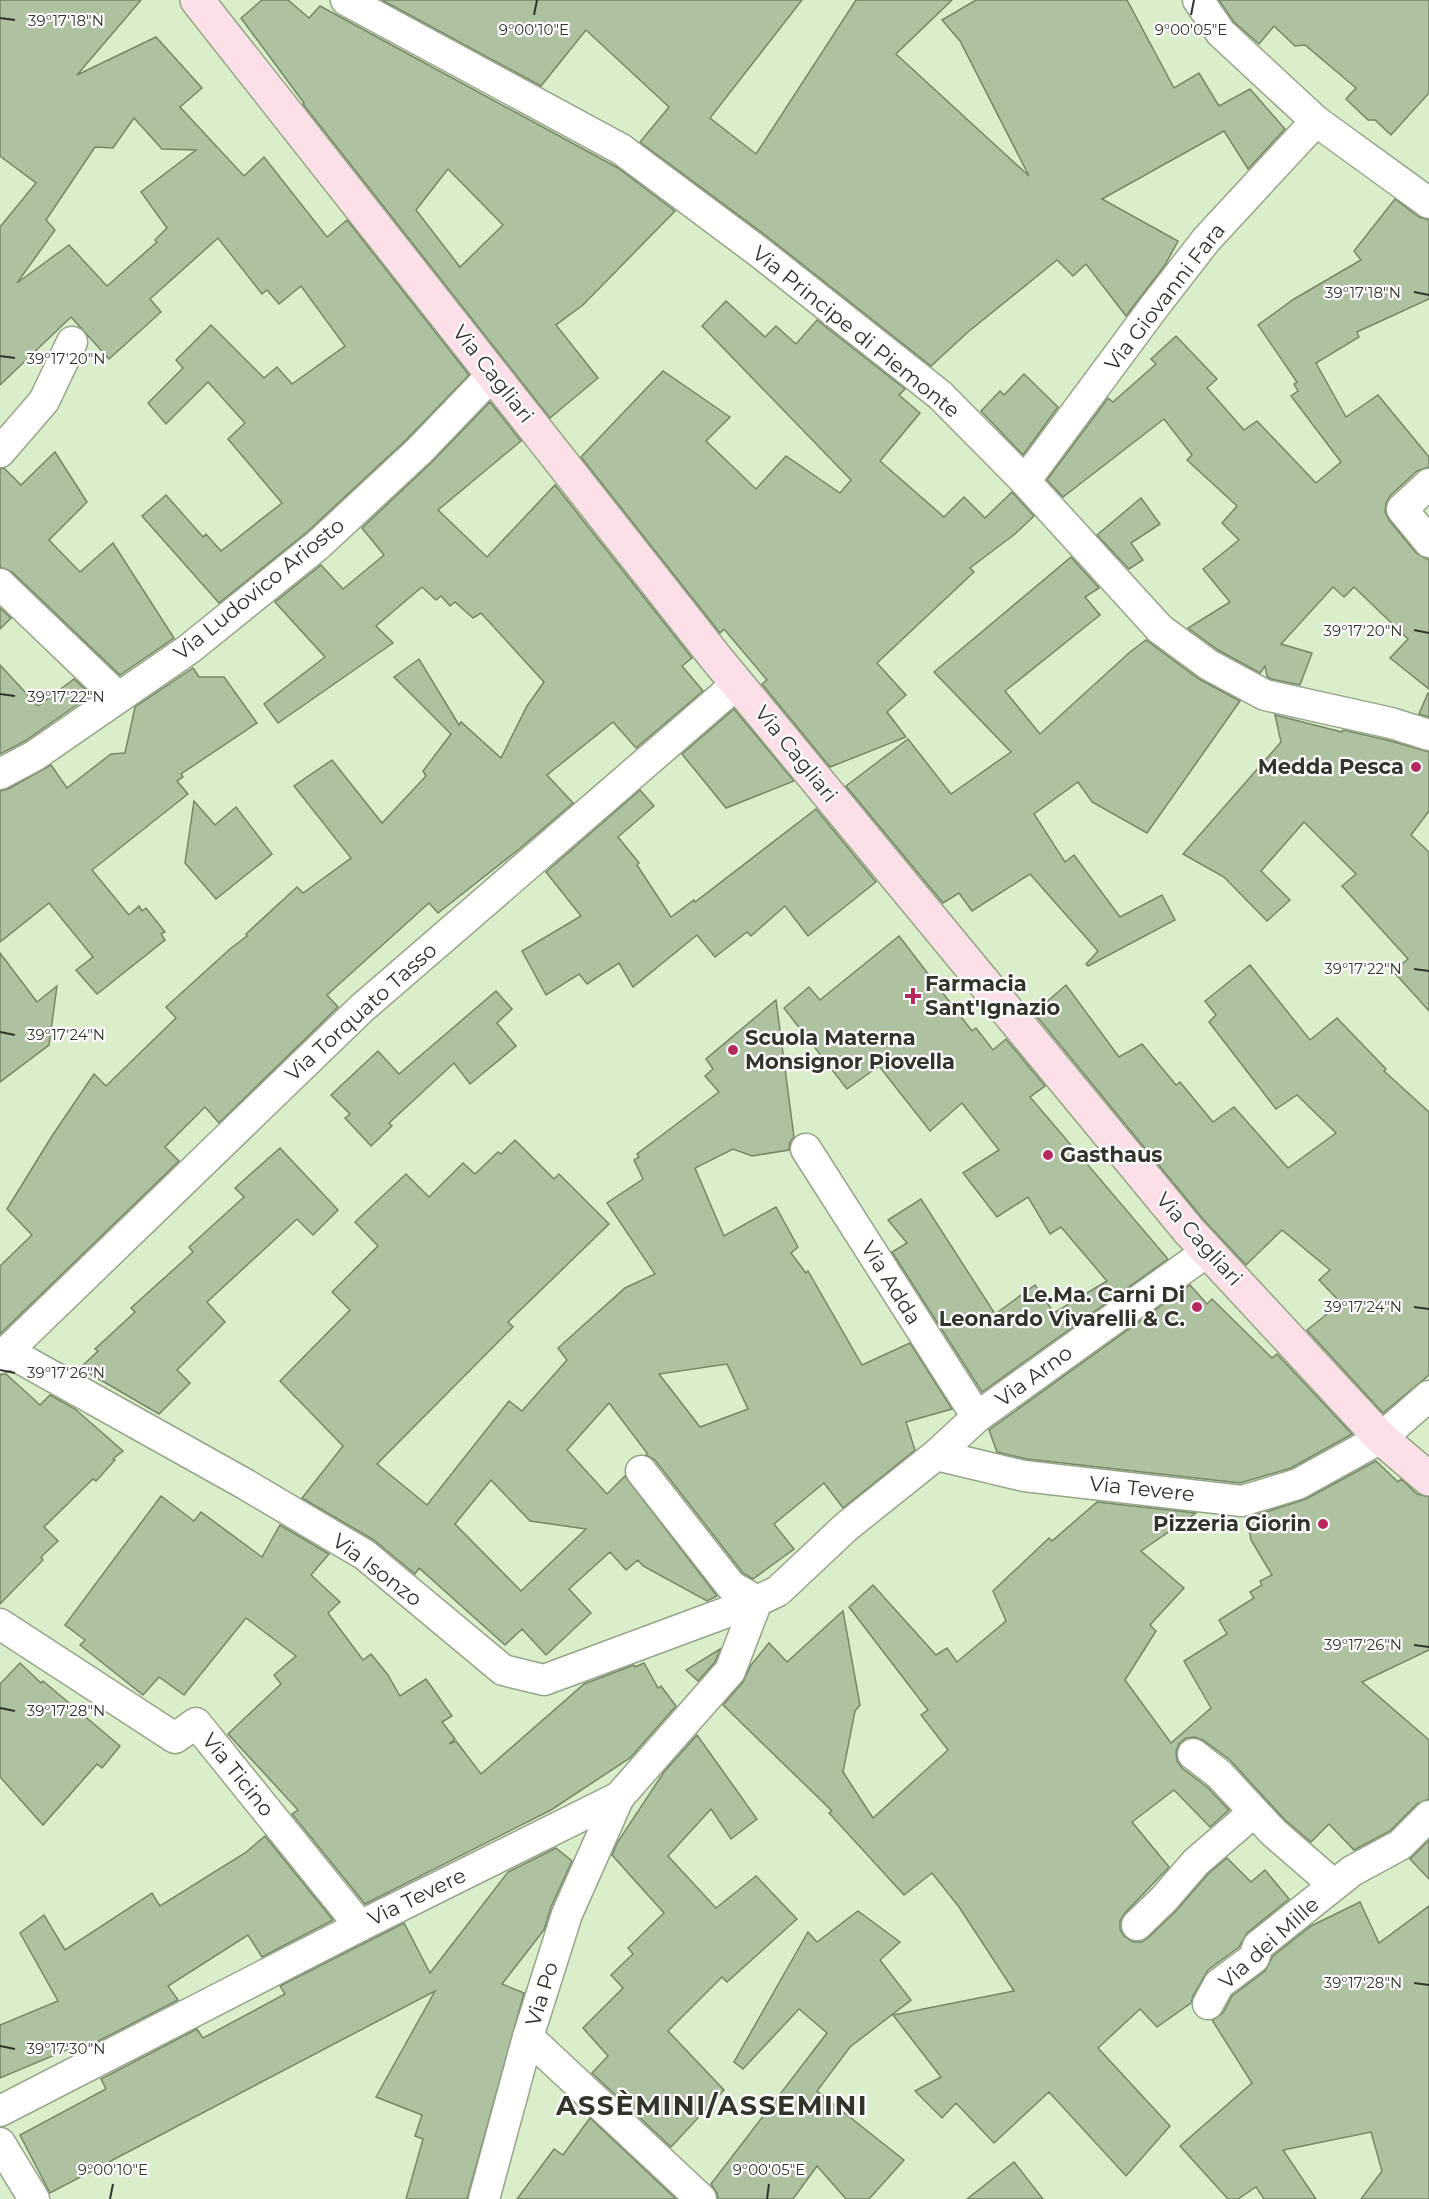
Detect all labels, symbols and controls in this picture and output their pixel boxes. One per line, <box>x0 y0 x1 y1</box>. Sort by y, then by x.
text: 39°17'18"N <box>28 11 104 30</box>
text: 9°00'10"E <box>499 20 569 39</box>
text: 9°00'05"E <box>1155 20 1227 39</box>
street label: Via Giovanni Fara <box>1099 218 1230 376</box>
street label: Via Principe di Piemonte <box>748 240 965 423</box>
text: 39°17'18"N <box>1325 283 1401 302</box>
street label: Via Cagliari <box>448 320 539 427</box>
text: 39°17'20"N <box>27 349 105 368</box>
street label: Via Ludovico Ariosto <box>168 512 349 665</box>
text: 39°17'20"N <box>1324 621 1402 640</box>
text: 39°17'22"N <box>27 687 105 706</box>
street label: Via Cagliari <box>750 700 843 807</box>
place label: Medda Pesca <box>1258 754 1404 779</box>
marker: Medda Pesca <box>1409 760 1423 774</box>
street label: Via Torquato Tasso <box>280 937 442 1086</box>
text: 39°17'22"N <box>1324 959 1402 978</box>
place label: Farmacia Sant'Ignazio <box>925 971 1061 1020</box>
marker: Farmacia Sant'Ignazio <box>906 989 920 1003</box>
text: 39°17'24"N <box>27 1025 105 1044</box>
place label: Scuola Materna Monsignor Piovella <box>745 1025 955 1074</box>
marker: Scuola Materna Monsignor Piovella <box>726 1043 740 1057</box>
place label: Gasthaus <box>1060 1142 1162 1167</box>
marker: Gasthaus <box>1041 1148 1055 1162</box>
street label: Via Cagliari <box>1151 1187 1248 1290</box>
street label: Via Adda <box>856 1236 927 1329</box>
place label: Le.Ma. Carni Di Leonardo Vivarelli & C. <box>939 1282 1185 1331</box>
text: 39°17'24"N <box>1324 1297 1402 1316</box>
marker: Le.Ma. Carni Di Leonardo Vivarelli & C. <box>1190 1300 1204 1314</box>
street label: Via Arno <box>991 1339 1077 1412</box>
text: 39°17'26"N <box>27 1363 105 1382</box>
street label: Via Tevere <box>1088 1471 1196 1506</box>
place label: Pizzeria Giorin <box>1153 1511 1311 1536</box>
marker: Pizzeria Giorin <box>1316 1517 1330 1531</box>
street label: Via Isonzo <box>328 1528 427 1611</box>
text: 39°17'26"N <box>1324 1635 1402 1654</box>
text: 39°17'28"N <box>27 1701 105 1720</box>
street label: Via Ticino <box>197 1728 280 1821</box>
street label: Via Tevere <box>364 1862 470 1931</box>
street label: Via dei Mille <box>1214 1891 1324 1994</box>
street label: Via Po <box>520 1959 563 2029</box>
text: 39°17'28"N <box>1324 1973 1402 1992</box>
text: 39°17'30"N <box>27 2039 105 2058</box>
district label: ASSÈMINI/ASSEMINI <box>555 2089 868 2122</box>
text: 9°00'10"E <box>78 2160 148 2179</box>
text: 9°00'05"E <box>733 2160 805 2179</box>

